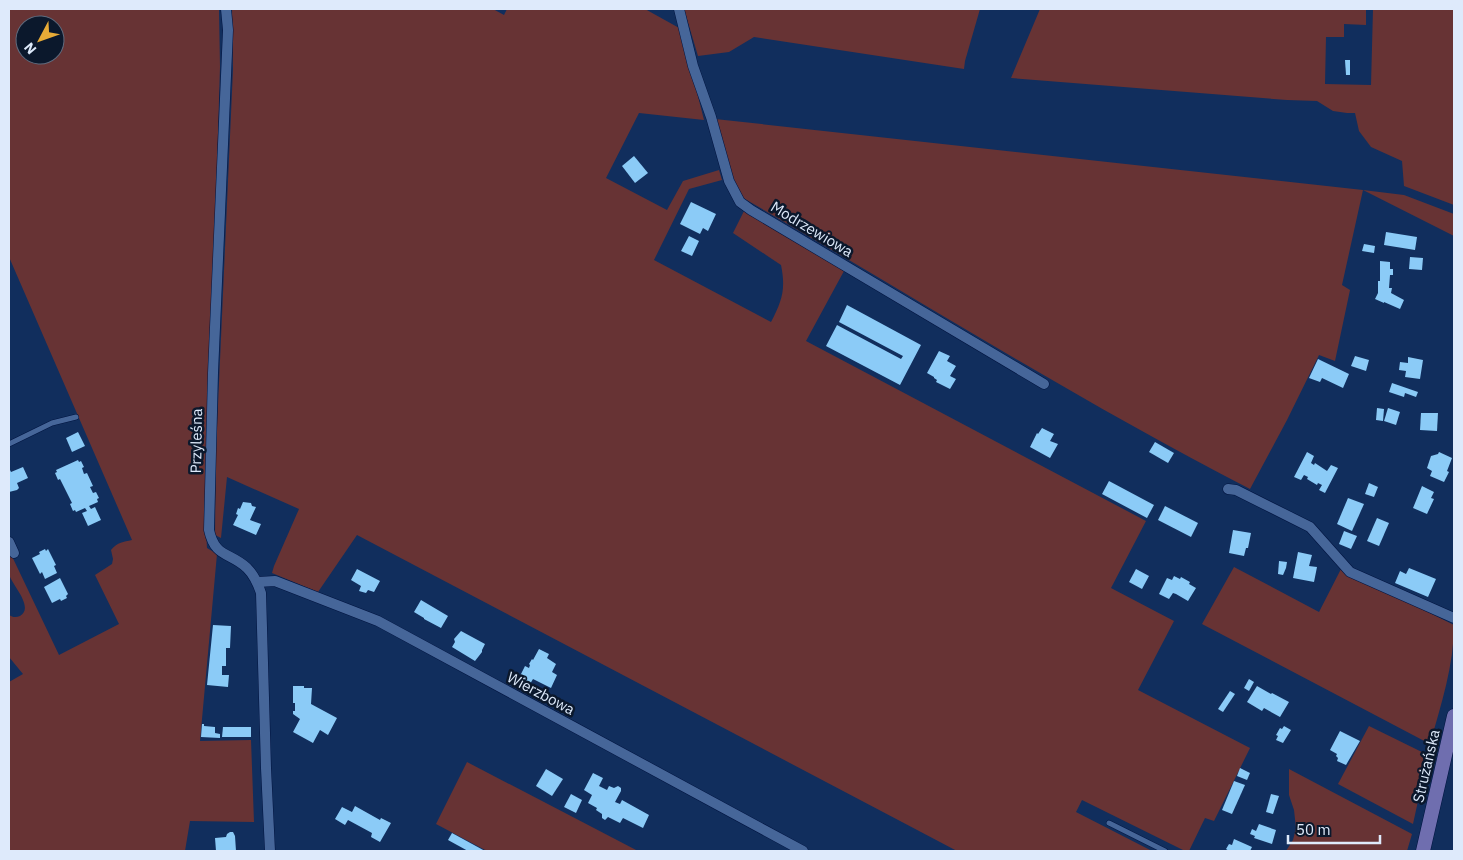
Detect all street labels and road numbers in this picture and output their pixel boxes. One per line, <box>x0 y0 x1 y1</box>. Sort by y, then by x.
street label: Modrzewiowa <box>767 197 857 261</box>
street label: Przyleśna <box>186 408 206 474</box>
street label: Wierzbowa <box>504 667 578 719</box>
street label: Strużańska <box>1408 727 1444 805</box>

